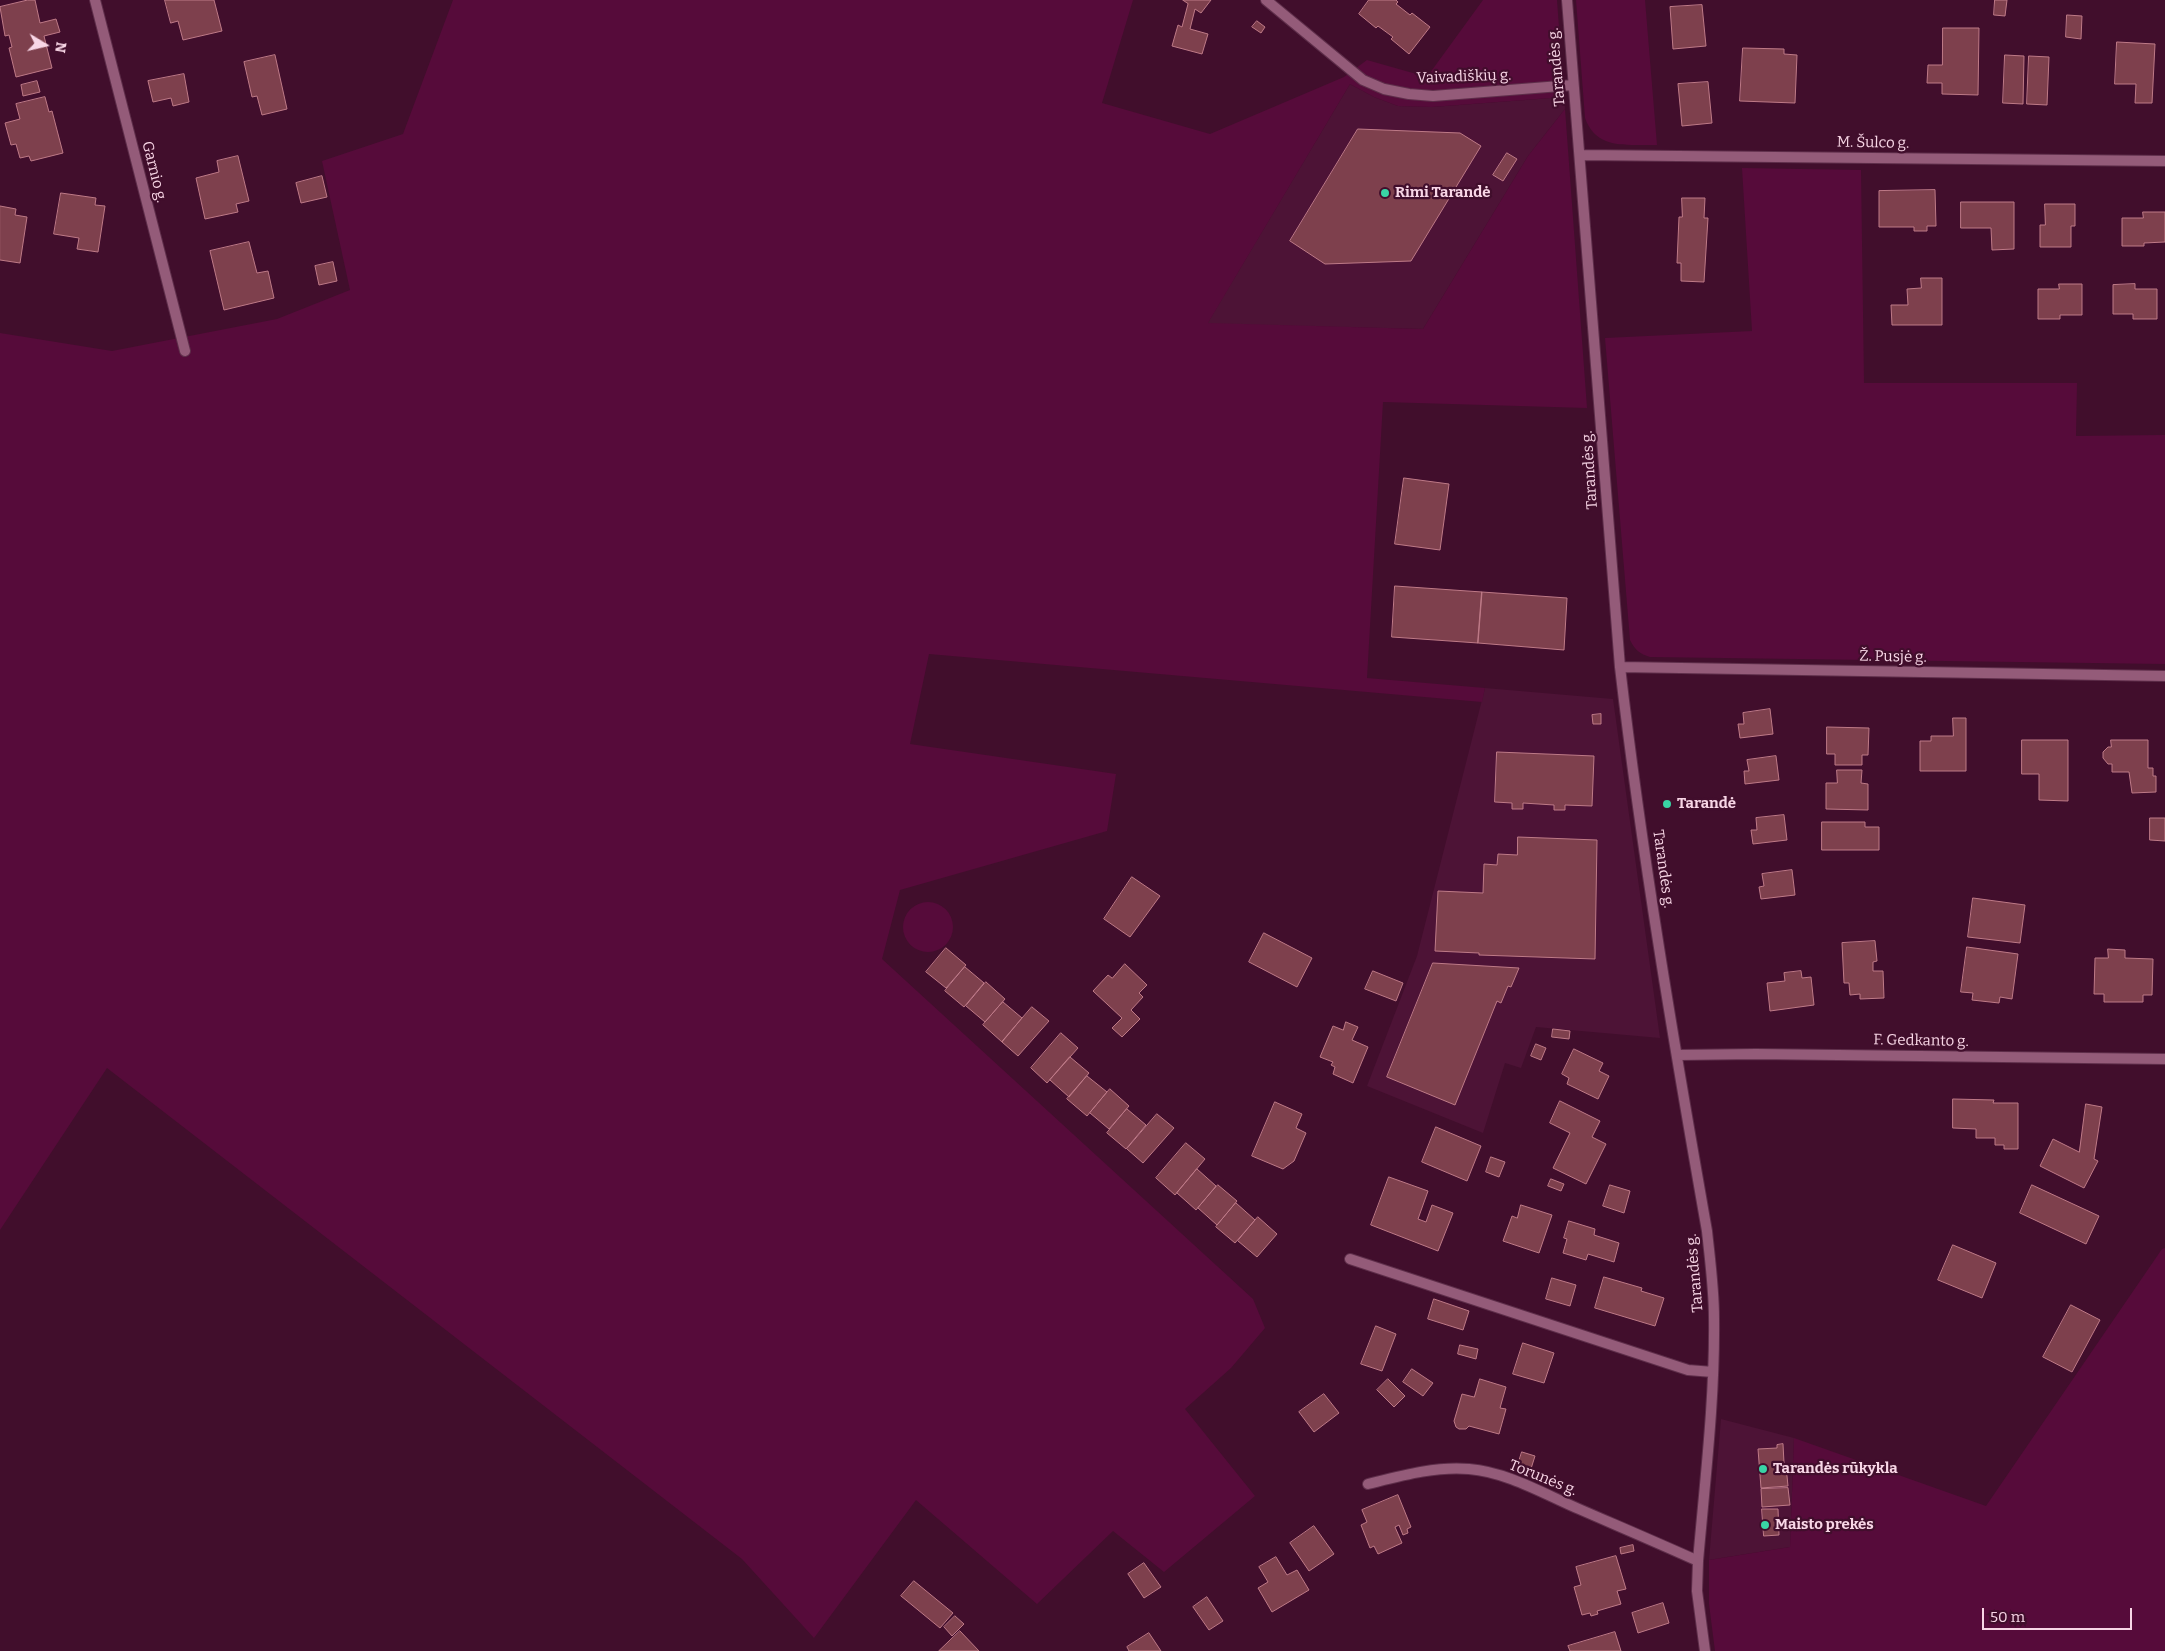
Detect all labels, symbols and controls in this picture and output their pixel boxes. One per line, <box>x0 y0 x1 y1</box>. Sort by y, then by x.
north arrow <box>20 20 70 70</box>
street label: Tarandės g. <box>1545 27 1569 107</box>
text: N <box>51 41 70 54</box>
street label: Vaivadiškių g. <box>1416 66 1512 88</box>
street label: M. Šulco g. <box>1837 133 1909 153</box>
street label: Garnio g. <box>138 139 170 205</box>
place label: Rimi Tarandė <box>1395 184 1490 202</box>
marker: Rimi Tarandė <box>1379 187 1391 199</box>
street label: Tarandės g. <box>1578 430 1602 510</box>
street label: Ž. Pusjė g. <box>1859 647 1927 667</box>
place label: Tarandė <box>1677 795 1736 813</box>
marker: Tarandė <box>1661 798 1673 810</box>
street label: Tarandės g. <box>1649 829 1677 909</box>
street label: F. Gedkanto g. <box>1873 1031 1969 1051</box>
street label: Tarandės g. <box>1683 1233 1707 1313</box>
street label: Torunės g. <box>1506 1456 1580 1500</box>
place label: Tarandės rūkykla <box>1773 1460 1898 1478</box>
marker: Tarandės rūkykla <box>1757 1463 1769 1475</box>
place label: Maisto prekės <box>1775 1516 1874 1534</box>
marker: Maisto prekės <box>1759 1519 1771 1531</box>
scale bar <box>1985 1598 2135 1630</box>
text: 50 m <box>1990 1608 2025 1626</box>

